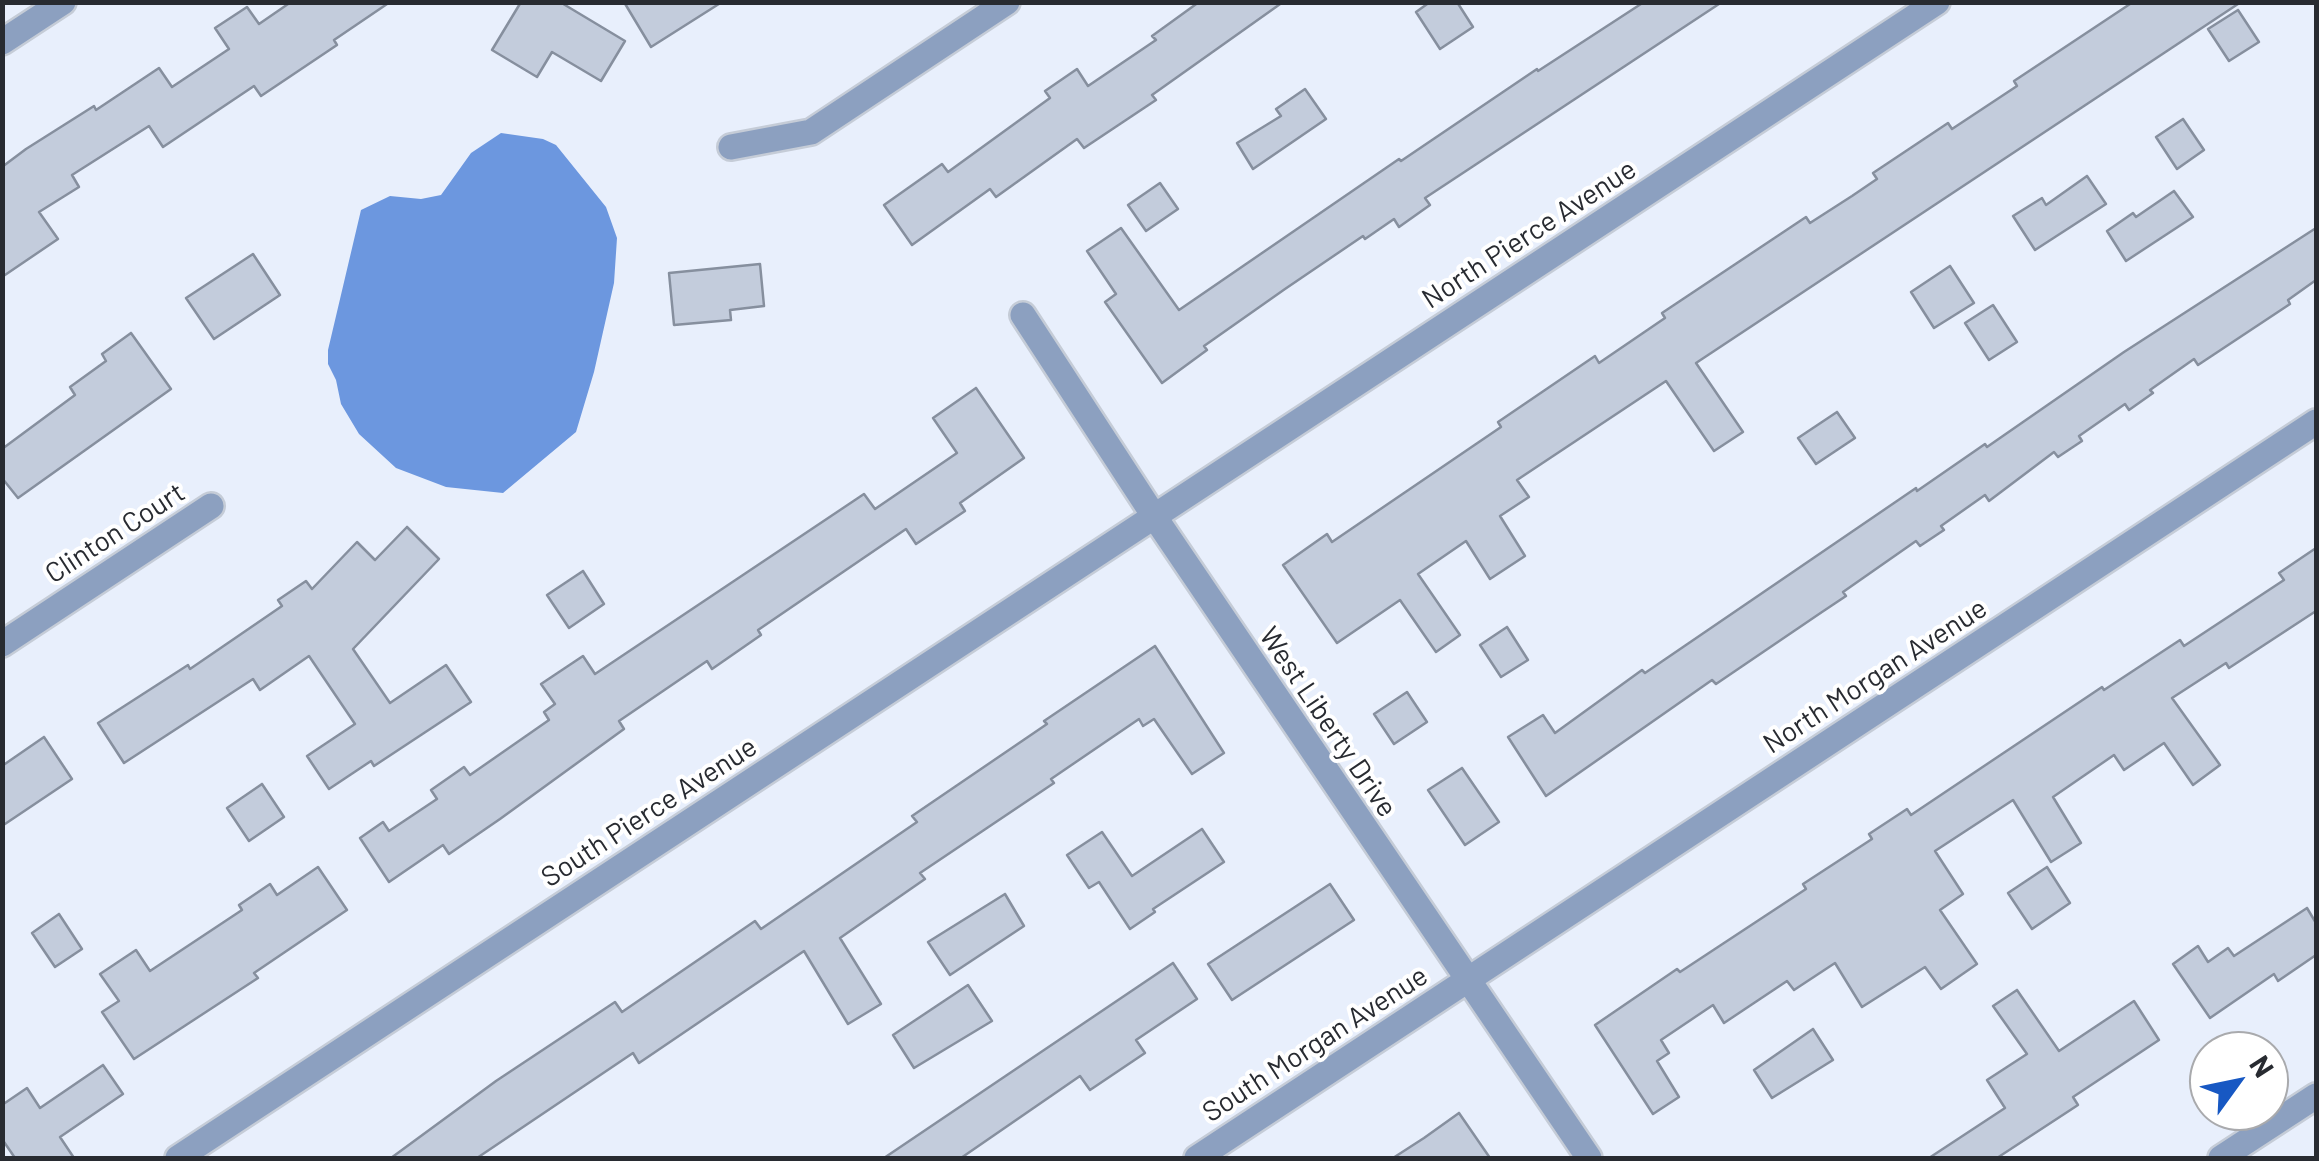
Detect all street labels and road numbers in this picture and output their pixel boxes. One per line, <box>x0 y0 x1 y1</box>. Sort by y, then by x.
street label: North Pierce Avenue <box>1416 152 1642 316</box>
street label: Clinton Court <box>39 476 191 590</box>
street label: North Morgan Avenue <box>1757 591 1993 761</box>
street label: West Liberty Drive <box>1252 621 1404 823</box>
street label: South Pierce Avenue <box>535 730 763 894</box>
street label: South Morgan Avenue <box>1196 959 1434 1129</box>

